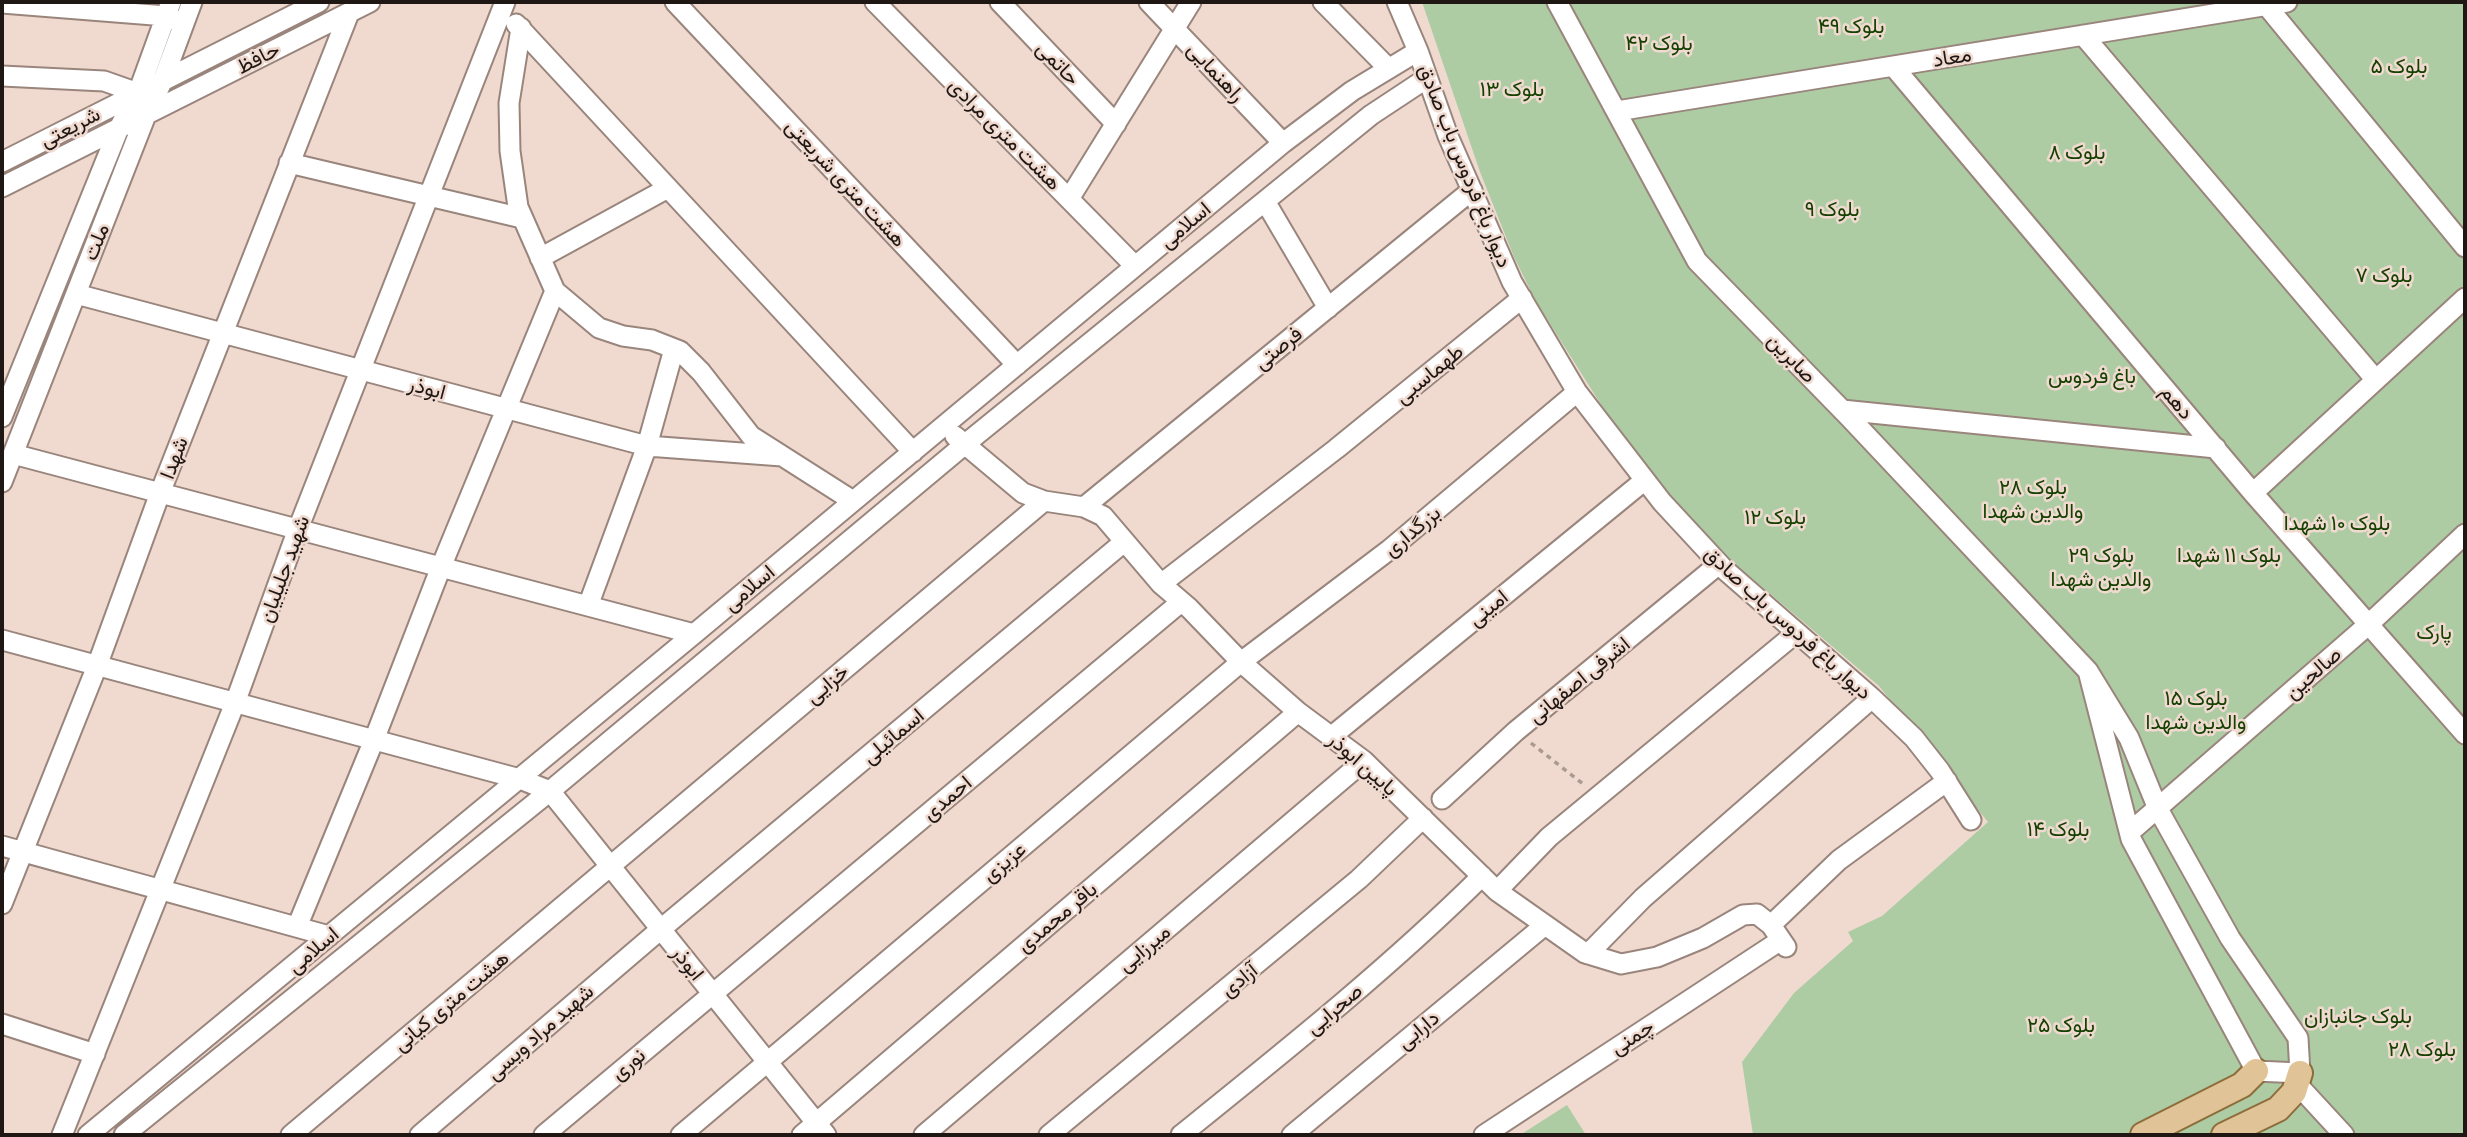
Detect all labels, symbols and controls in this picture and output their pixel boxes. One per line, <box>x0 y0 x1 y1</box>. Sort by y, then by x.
park label: بلوک ۴۹ <box>1818 13 1884 39</box>
park label: بلوک ۴۲ <box>1625 30 1693 56</box>
street label: حاتمی <box>1031 36 1085 90</box>
street label: حافظ <box>232 37 284 79</box>
street label: راهنمایی <box>1182 37 1250 107</box>
street label: معاد <box>1931 42 1973 72</box>
park label: بلوک ۵ <box>2370 53 2428 79</box>
street label: دیوار باغ فردوس باب صادق <box>1413 61 1517 271</box>
street label: هشت متری مرادی <box>943 72 1067 196</box>
park label: بلوک ۱۳ <box>1480 76 1544 102</box>
street label: شریعتی <box>36 101 104 153</box>
street label: هشت متری شریعتی <box>780 114 912 252</box>
park label: بلوک ۸ <box>2049 139 2105 165</box>
street label: اسلامی <box>1154 196 1216 254</box>
park label: بلوک ۹ <box>1805 196 1859 222</box>
street label: ملت <box>77 220 115 264</box>
park label: بلوک ۷ <box>2356 262 2412 288</box>
street label: فرصتی <box>1249 321 1307 375</box>
street label: صابرین <box>1762 328 1822 388</box>
street label: طهماسبی <box>1390 339 1468 409</box>
park label: باغ فردوس <box>2048 363 2136 389</box>
street label: ابوذر <box>406 371 448 405</box>
street label: دهم <box>2155 379 2199 425</box>
street label: شهدا <box>155 433 193 483</box>
park label: بلوک ۲۸ والدین شهدا <box>1983 474 2083 524</box>
street label: بزرگداری <box>1378 500 1446 562</box>
park label: بلوک ۱۲ <box>1744 504 1806 530</box>
park label: بلوک ۱۰ شهدا <box>2284 510 2390 536</box>
street label: شهید جلیلیان <box>253 512 315 626</box>
street label: دیوار باغ فردوس باب صادق <box>1699 541 1877 705</box>
park label: بلوک ۲۹ والدین شهدا <box>2051 542 2151 592</box>
park label: بلوک ۱۱ شهدا <box>2177 542 2281 568</box>
street label: اسلامی <box>718 559 780 617</box>
street label: امینی <box>1463 584 1513 632</box>
park label: پارک <box>2416 619 2452 645</box>
street label: اشرفی اصفهانی <box>1523 631 1635 729</box>
street label: صالحین <box>2279 642 2347 704</box>
street label: خزایی <box>800 659 854 709</box>
park label: بلوک ۱۵ والدین شهدا <box>2146 685 2246 735</box>
street label: اسمائیلی <box>857 703 929 769</box>
street label: پایین ابوذر <box>1323 727 1403 801</box>
street label: احمدی <box>917 770 977 826</box>
park label: بلوک ۱۴ <box>2027 816 2089 842</box>
street label: عزیزی <box>977 837 1031 887</box>
street label: باقر محمدی <box>1012 876 1102 958</box>
street label: میرزایی <box>1113 919 1175 977</box>
street label: اسلامی <box>282 921 344 979</box>
street label: ابوذر <box>666 940 710 986</box>
street label: هشت متری کیانی <box>388 945 514 1057</box>
street label: آزادی <box>1215 958 1263 1002</box>
street label: صحرایی <box>1300 978 1368 1040</box>
street label: شهید مراد ویسی <box>481 979 599 1085</box>
park label: بلوک جانبازان <box>2304 1003 2412 1029</box>
street label: دارابی <box>1392 1005 1444 1055</box>
park label: بلوک ۲۵ <box>2027 1012 2095 1038</box>
street label: چمنی <box>1606 1014 1658 1060</box>
park label: بلوک ۲۸ <box>2388 1036 2456 1062</box>
street label: نوری <box>606 1042 650 1086</box>

